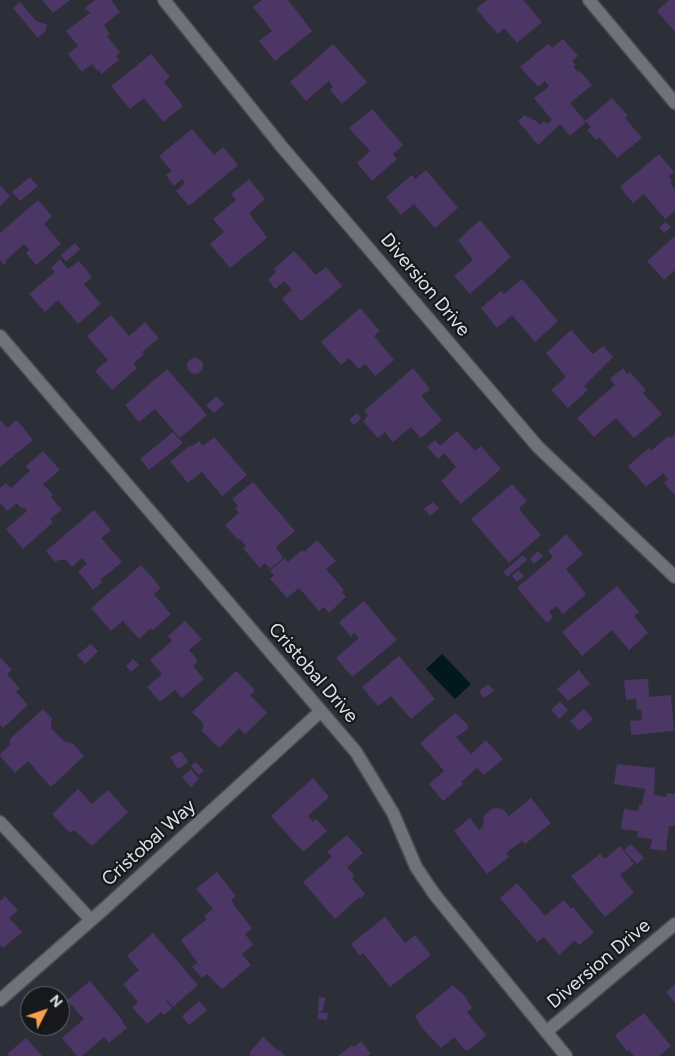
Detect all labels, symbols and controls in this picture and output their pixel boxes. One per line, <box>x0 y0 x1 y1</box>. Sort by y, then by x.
street label: Diversion Drive <box>375 229 475 341</box>
street label: Cristobal Drive <box>263 618 363 728</box>
street label: Cristobal Way <box>97 795 201 891</box>
street label: Diversion Drive <box>543 914 655 1014</box>
north arrow <box>20 986 70 1036</box>
text: N <box>46 992 66 1011</box>

